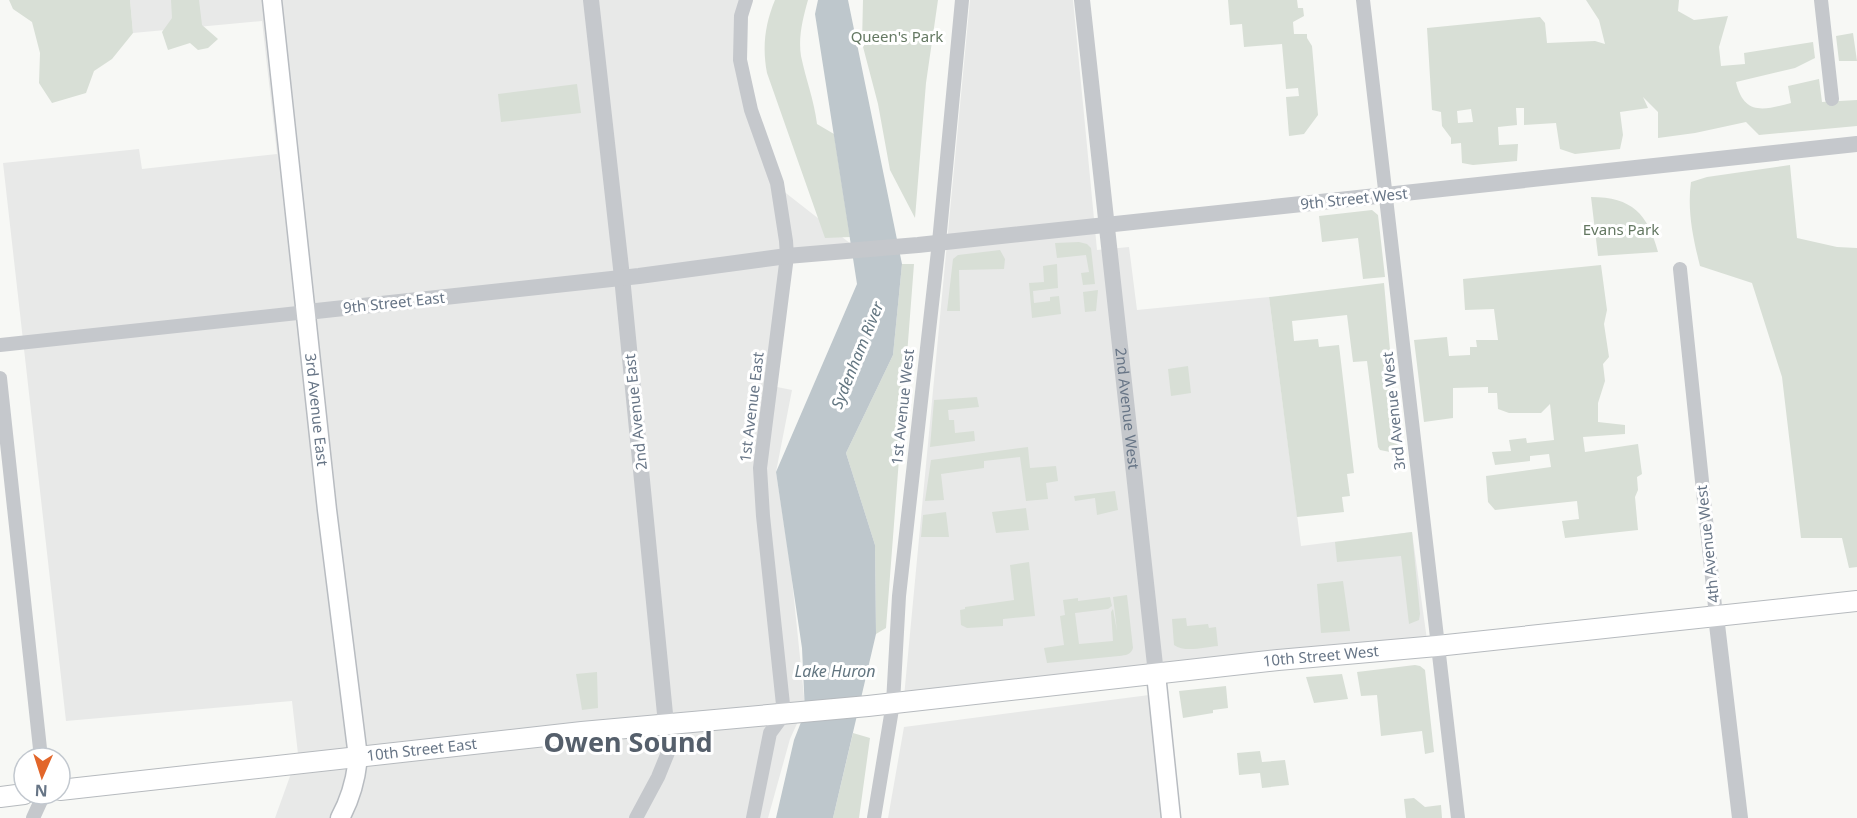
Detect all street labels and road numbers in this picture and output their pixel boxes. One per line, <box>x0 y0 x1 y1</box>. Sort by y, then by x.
street label: 9th Street West <box>1299 182 1409 214</box>
street label: 9th Street East <box>342 287 446 317</box>
street label: 1st Avenue West <box>886 347 918 466</box>
street label: 2nd Avenue West <box>1111 347 1145 471</box>
street label: 1st Avenue East <box>734 350 768 463</box>
street label: 3rd Avenue West <box>1377 350 1409 471</box>
street label: 3rd Avenue East <box>301 352 333 468</box>
street label: 2nd Avenue East <box>619 352 651 471</box>
street label: 4th Avenue West <box>1691 484 1723 604</box>
street label: 10th Street West <box>1262 640 1380 671</box>
street label: 10th Street East <box>365 733 479 765</box>

